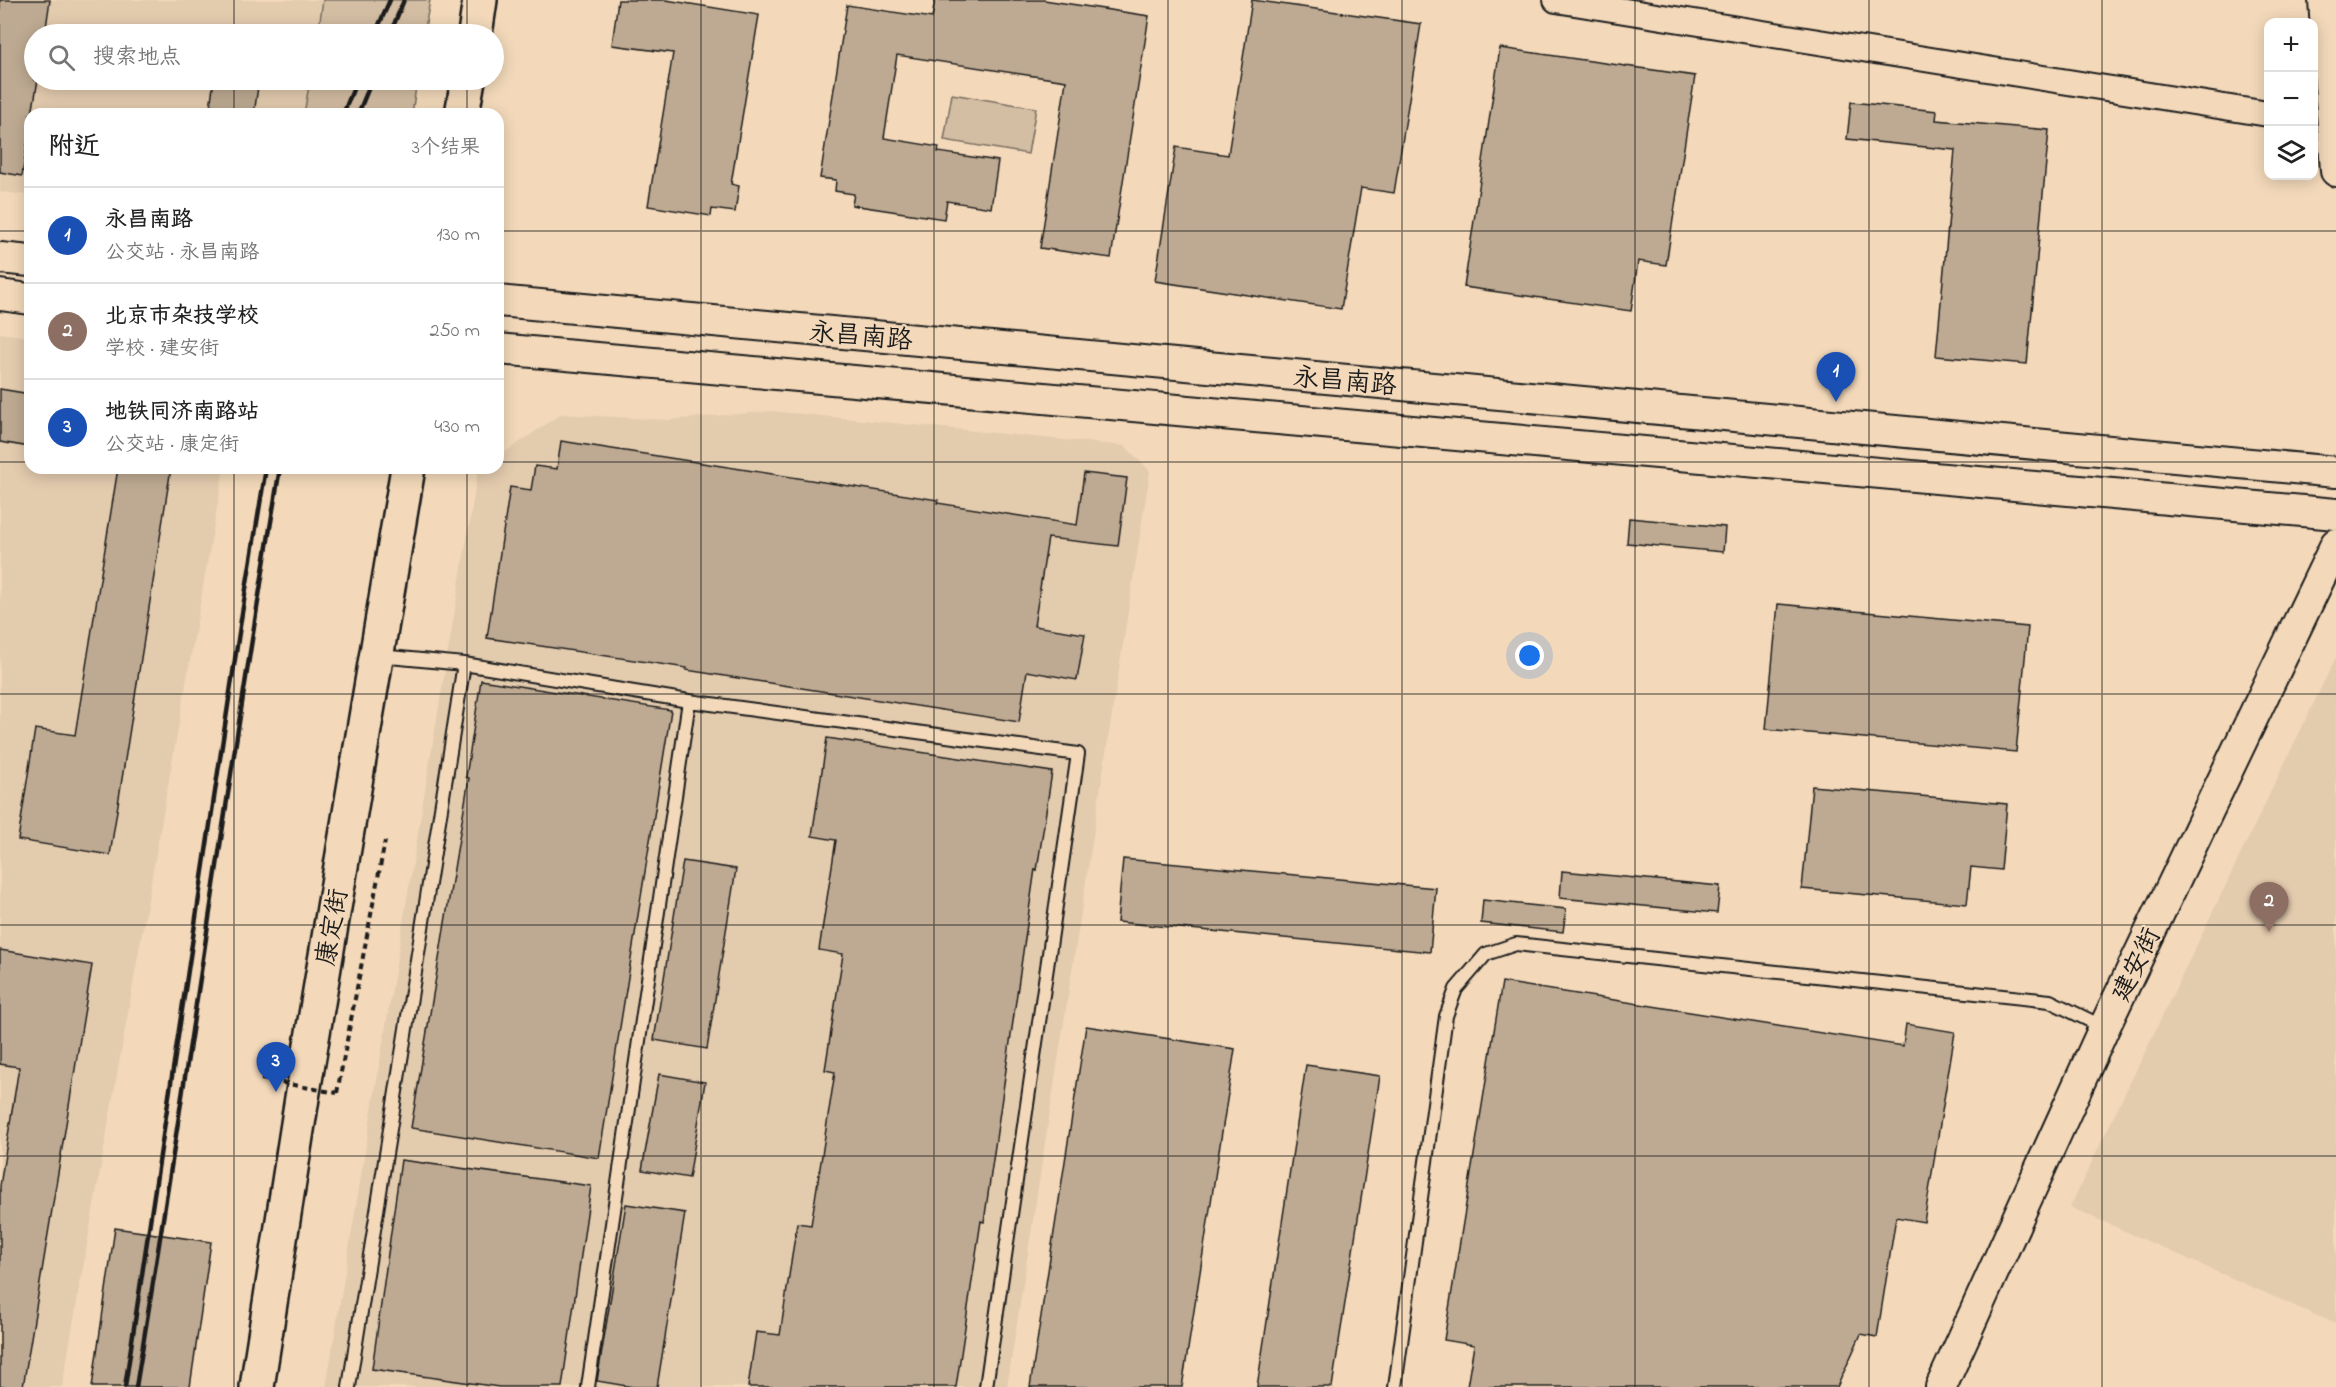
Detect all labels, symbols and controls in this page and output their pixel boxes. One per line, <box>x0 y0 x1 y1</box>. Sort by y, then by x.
map controls <box>2264 18 2318 180</box>
button: + <box>2264 18 2318 72</box>
search box <box>24 24 504 90</box>
icon: search <box>45 41 78 74</box>
text: 搜索地点 <box>93 42 181 74</box>
button: − <box>2264 72 2318 126</box>
button: layers <box>2264 126 2318 180</box>
text: 附近 <box>48 129 100 167</box>
text: 3个结果 <box>412 134 480 163</box>
text: 永昌南路 <box>105 205 193 237</box>
text: 1 <box>64 221 71 250</box>
text: 130 m <box>436 221 480 250</box>
text: 公交站 · 永昌南路 <box>105 239 259 268</box>
text: 北京市杂技学校 <box>105 301 259 333</box>
street label: 永昌南路 <box>807 315 914 361</box>
text: 2 <box>63 317 72 346</box>
text: 250 m <box>429 317 480 346</box>
text: 学校 · 建安街 <box>105 335 219 364</box>
pin: 1 <box>1816 352 1856 402</box>
street label: 永昌南路 <box>1291 360 1398 406</box>
text: 地铁同济南路站 <box>105 397 259 429</box>
text: 3 <box>63 413 72 442</box>
text: 430 m <box>434 413 480 442</box>
text: 公交站 · 康定街 <box>105 431 239 460</box>
your location <box>1515 641 1544 670</box>
pin: 2 <box>2250 882 2288 932</box>
street label: 康定街 <box>308 886 359 969</box>
street label: 建安街 <box>2104 922 2172 1009</box>
pin: 3 <box>256 1042 296 1092</box>

